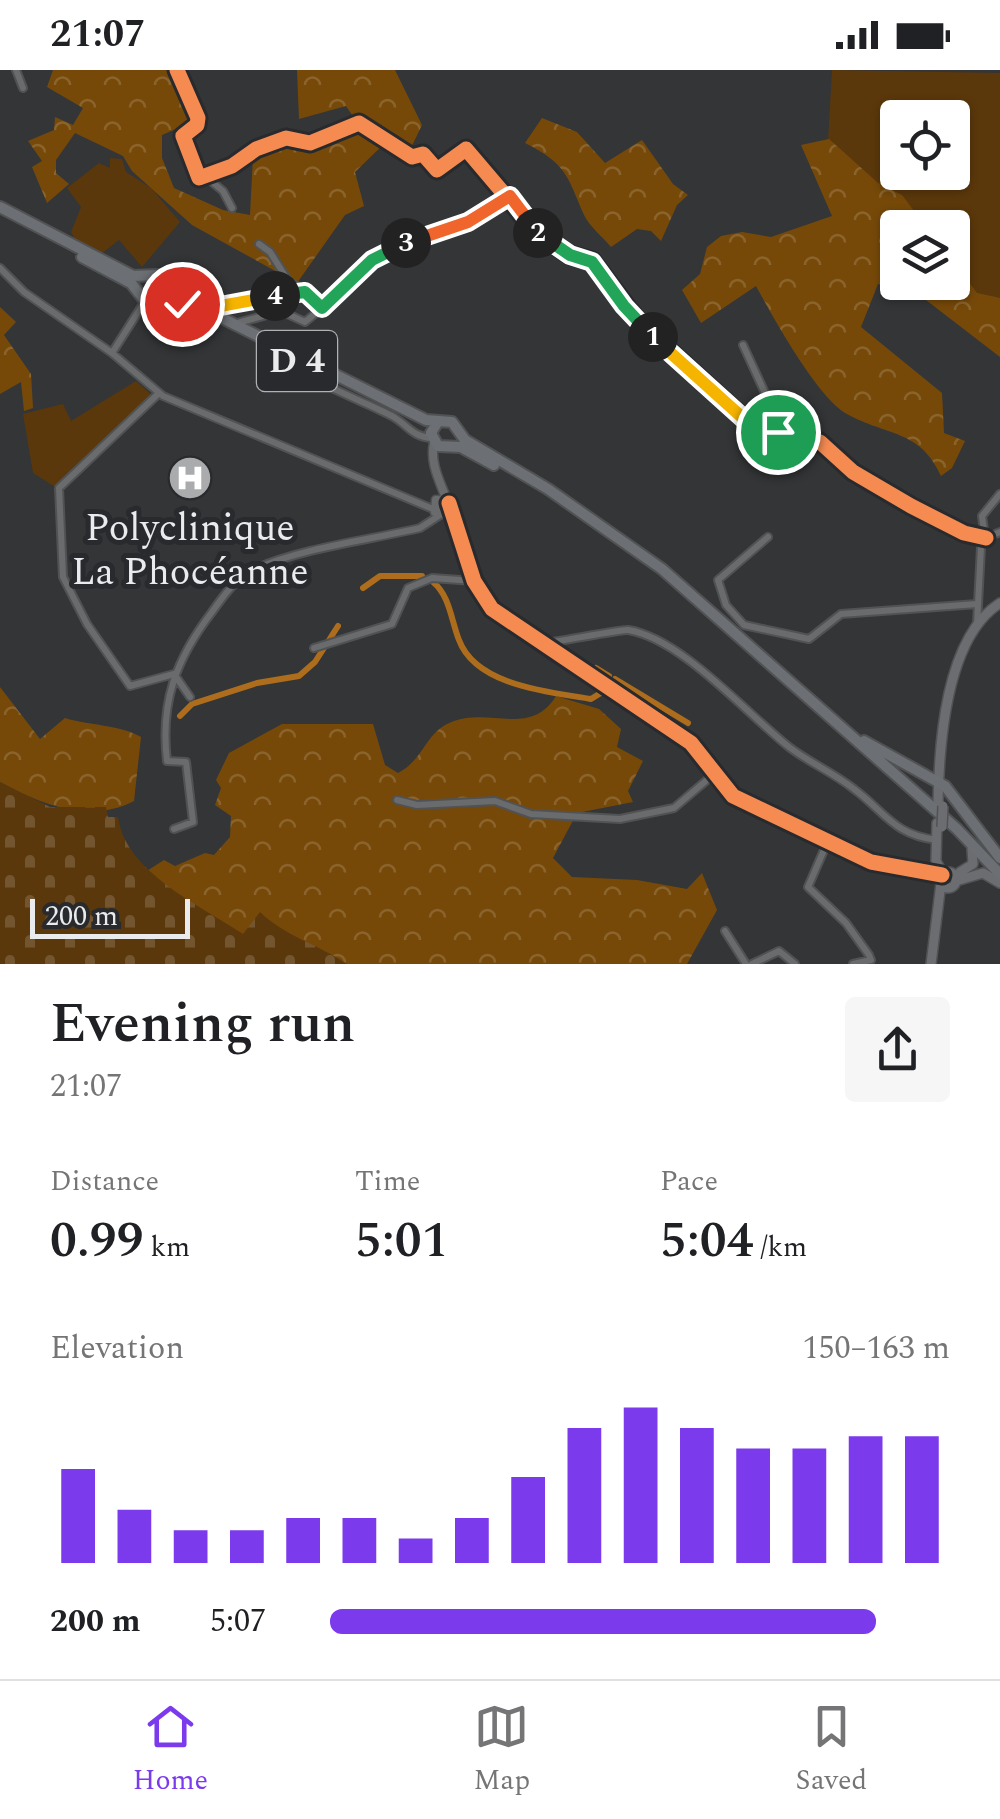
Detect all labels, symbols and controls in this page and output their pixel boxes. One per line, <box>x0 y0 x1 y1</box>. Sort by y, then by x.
text: 21:07 <box>50 6 145 64</box>
map controls <box>880 100 970 300</box>
button: locate <box>880 100 970 190</box>
pin: 2 <box>513 208 563 258</box>
button: layers <box>880 210 970 300</box>
text: 2 <box>530 211 546 254</box>
pin: 3 <box>381 218 431 268</box>
text: 3 <box>398 221 414 264</box>
pin <box>140 262 225 347</box>
pin: 4 <box>250 271 300 321</box>
text: 4 <box>267 274 283 317</box>
icon: check <box>155 277 210 332</box>
pin: 1 <box>628 312 678 362</box>
text: 1 <box>645 315 661 358</box>
road number: D 4 <box>257 331 337 391</box>
pin <box>736 390 821 475</box>
icon: arrive <box>751 405 806 460</box>
hospital icon: Polyclinique La Phocéanne <box>167 455 213 501</box>
place label: Polyclinique La Phocéanne <box>71 500 309 602</box>
scale bar <box>30 894 190 938</box>
text: 200 m <box>45 895 118 938</box>
text: Evening run <box>50 983 355 1066</box>
button: share <box>845 997 950 1102</box>
text: 21:07 <box>50 1062 122 1111</box>
text: Distance <box>50 1160 159 1203</box>
text: Time <box>355 1160 420 1203</box>
text: Pace <box>660 1160 718 1203</box>
text: 0.99 <box>50 1203 143 1279</box>
text: 5:01 <box>355 1203 448 1279</box>
text: 5:04 <box>660 1203 753 1279</box>
text: km <box>143 1226 190 1269</box>
text: /km <box>753 1226 807 1269</box>
text: Elevation <box>50 1324 184 1373</box>
text: 150–163 m <box>802 1324 950 1373</box>
text: 200 m <box>50 1597 141 1646</box>
text: 5:07 <box>210 1597 266 1646</box>
tab: Home <box>133 1699 208 1802</box>
tab: Map <box>474 1699 530 1802</box>
tab: Saved <box>795 1699 867 1802</box>

